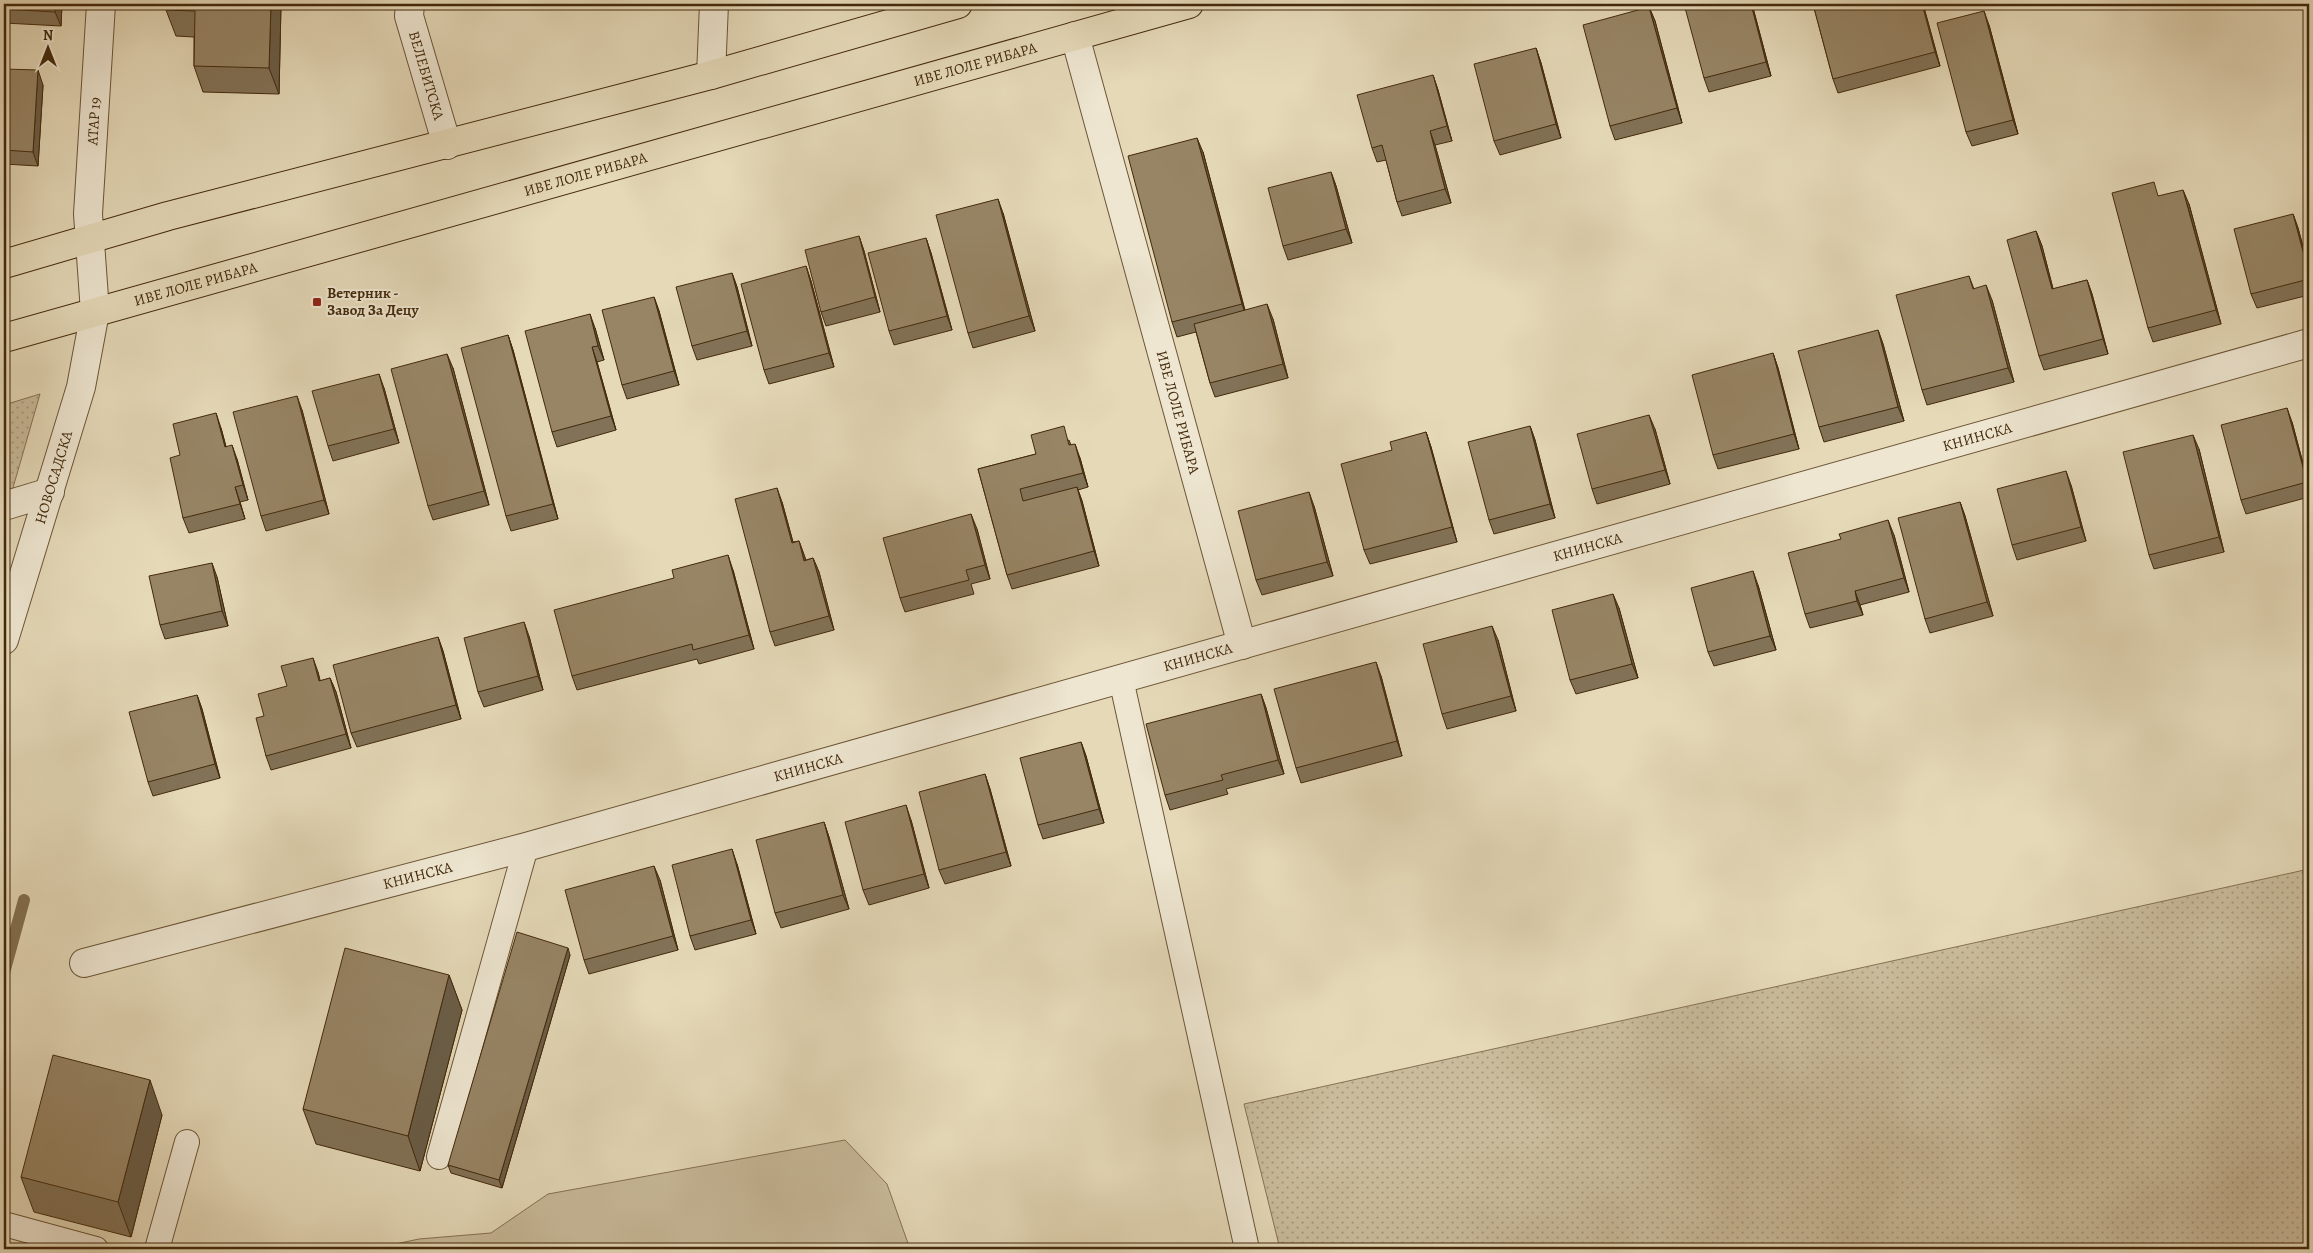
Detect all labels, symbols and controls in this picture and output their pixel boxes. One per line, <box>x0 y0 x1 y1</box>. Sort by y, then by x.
north arrow <box>22 22 72 72</box>
text: N <box>43 26 53 45</box>
street label: ВЕЛЕБИТСКА <box>404 29 449 123</box>
street label: ИВЕ ЛОЛЕ РИБАРА <box>911 37 1039 91</box>
street label: АТАР 19 <box>82 96 105 147</box>
street label: ИВЕ ЛОЛЕ РИБАРА <box>521 147 650 201</box>
street label: ИВЕ ЛОЛЕ РИБАРА <box>132 257 260 311</box>
place label: Ветерник - Завод За Децу <box>327 283 419 320</box>
marker: Ветерник - Завод За Децу <box>311 296 323 308</box>
street label: ИВЕ ЛОЛЕ РИБАРА <box>1152 348 1205 476</box>
street label: КНИНСКА <box>1940 417 2014 456</box>
street label: НОВОСАДСКА <box>30 428 77 526</box>
street label: КНИНСКА <box>1551 528 1625 566</box>
street label: КНИНСКА <box>1161 638 1235 676</box>
street label: КНИНСКА <box>771 748 845 787</box>
street label: КНИНСКА <box>381 857 455 894</box>

